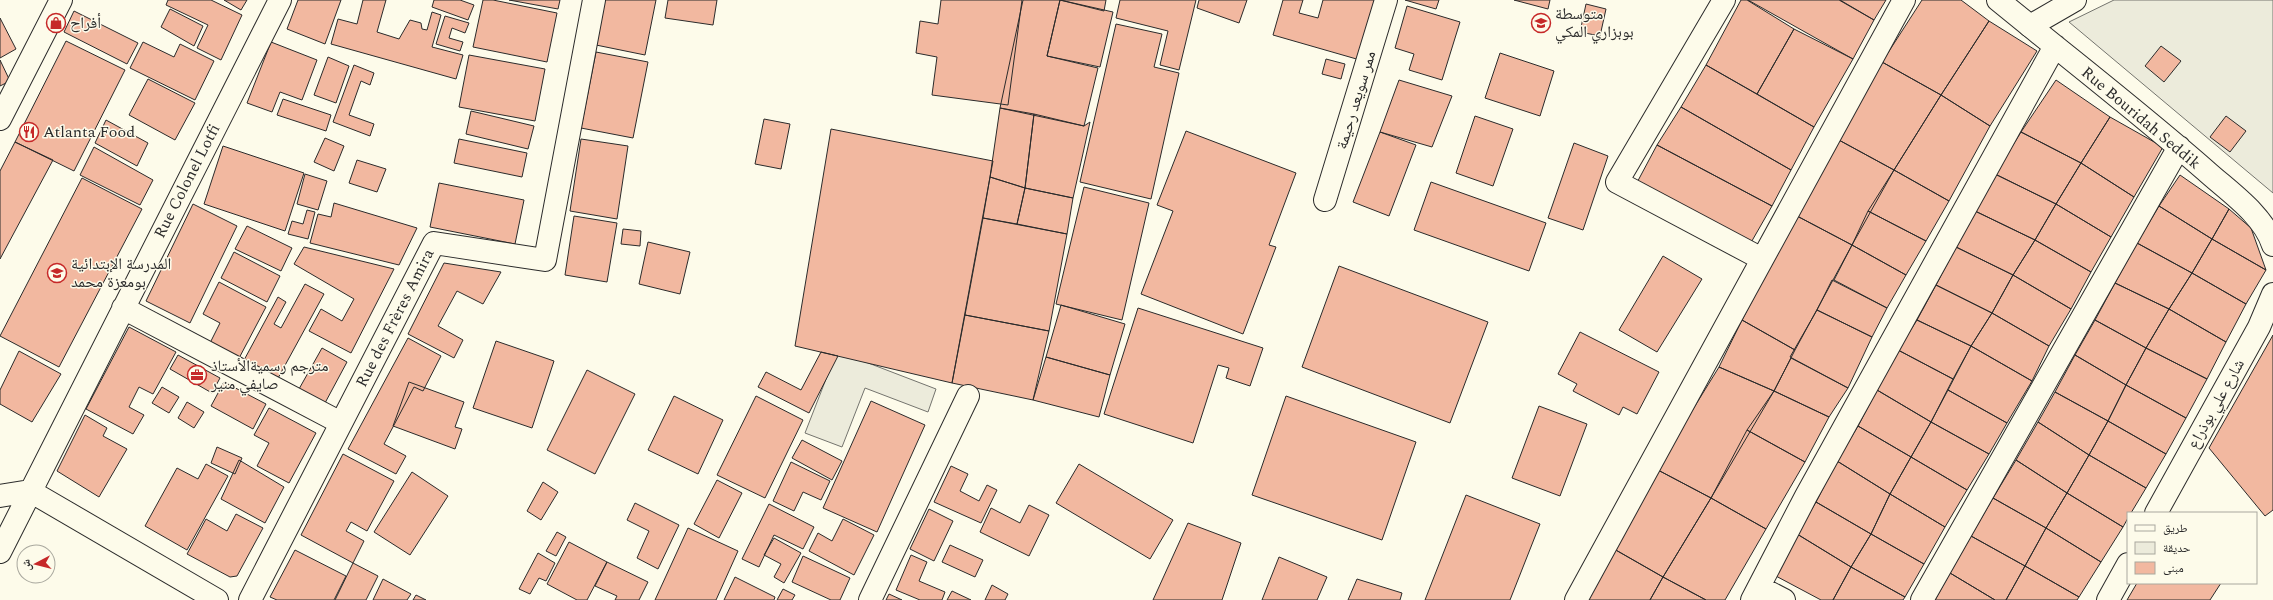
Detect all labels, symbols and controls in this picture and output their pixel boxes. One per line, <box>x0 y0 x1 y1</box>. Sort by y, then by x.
place label: متوسطة بوبزاري المكي <box>1555 2 1634 44</box>
place label: أفراح <box>70 11 101 35</box>
shop icon: أفراح <box>45 12 67 34</box>
school or university icon: متوسطة بوبزاري المكي <box>1530 12 1552 34</box>
street label: ممر سويعد رحيمة <box>1330 48 1382 152</box>
street label: Rue Bouridah Seddik <box>2076 61 2206 175</box>
place label: Atlanta Food <box>43 120 135 144</box>
street label: Rue Colonel Lotfi <box>148 120 226 242</box>
restaurant icon: Atlanta Food <box>18 121 40 143</box>
street label: Rue des Frères Amira <box>350 245 440 391</box>
place label: المدرسة الإبتدائية بومعزة محمد <box>71 252 171 294</box>
school or university icon: المدرسة الإبتدائية بومعزة محمد <box>46 262 68 284</box>
place label: مترجم رسميةالأستاذ صايفي منير <box>210 354 329 396</box>
street label: شارع علي بوذراع <box>2181 355 2251 453</box>
office icon: مترجم رسميةالأستاذ صايفي منير <box>186 364 208 386</box>
legend <box>2127 512 2257 584</box>
text: طريق <box>2163 519 2188 538</box>
text: حديقة <box>2163 539 2191 558</box>
north arrow <box>16 544 56 584</box>
text: ش <box>17 558 36 572</box>
text: مبنى <box>2163 559 2184 578</box>

